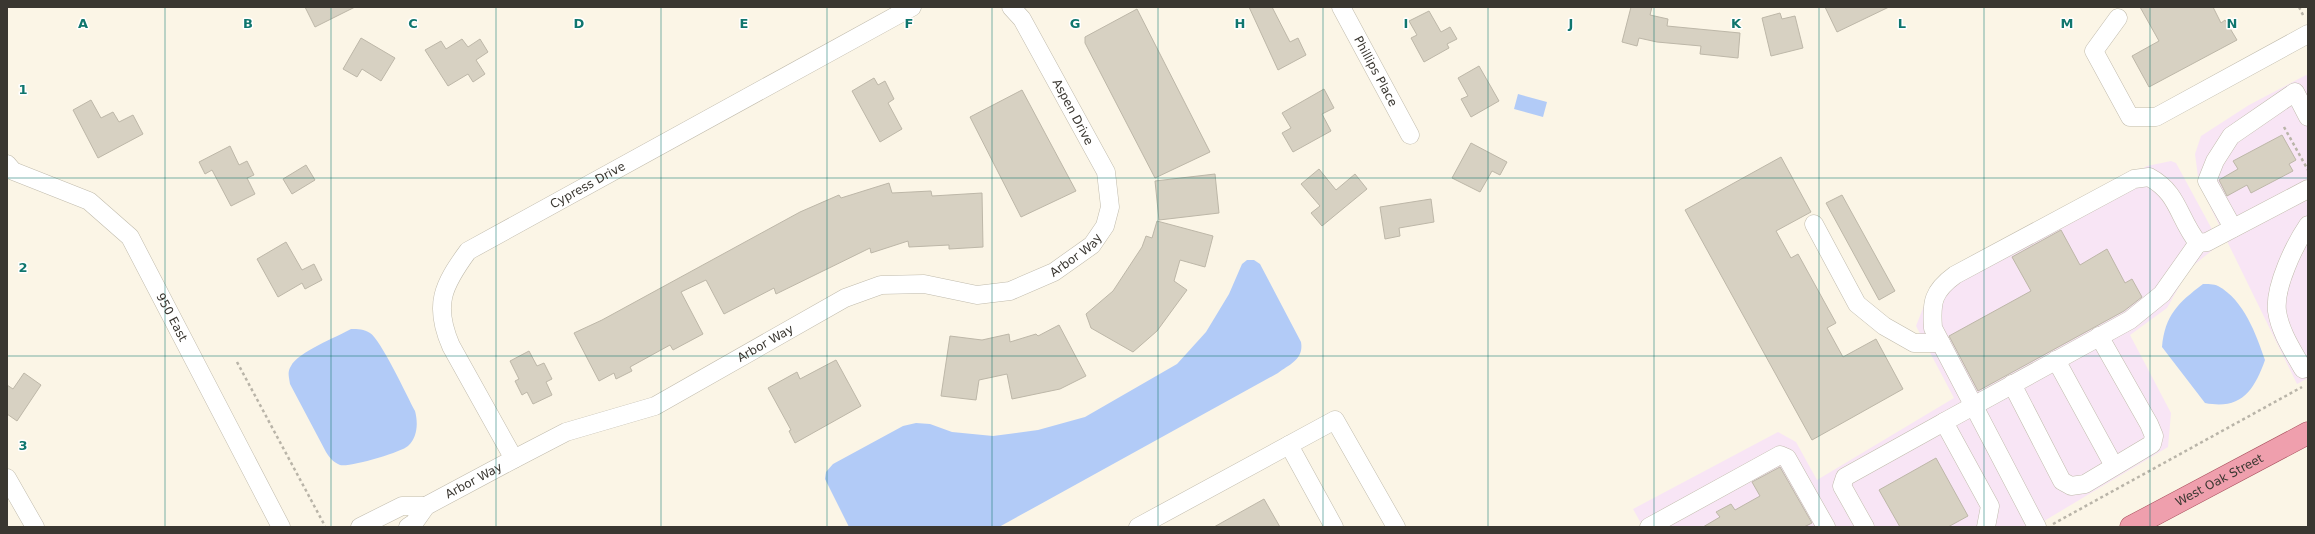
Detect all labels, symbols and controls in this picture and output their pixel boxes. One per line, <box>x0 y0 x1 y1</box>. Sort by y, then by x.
text: A <box>78 16 88 31</box>
text: B <box>243 16 253 31</box>
text: C <box>408 16 418 31</box>
text: D <box>574 16 585 31</box>
text: E <box>740 16 748 31</box>
text: F <box>905 16 913 31</box>
text: G <box>1070 16 1080 31</box>
text: H <box>1235 16 1245 31</box>
text: I <box>1404 16 1408 31</box>
text: J <box>1568 16 1573 31</box>
text: K <box>1731 16 1742 31</box>
text: L <box>1898 16 1906 31</box>
text: M <box>2061 16 2073 31</box>
text: N <box>2227 16 2237 31</box>
street label: Phillips Place <box>1351 34 1400 109</box>
street label: Aspen Drive <box>1050 77 1096 147</box>
text: 1 <box>18 82 28 97</box>
street label: Cypress Drive <box>548 159 628 212</box>
street label: Arbor Way <box>1047 231 1105 280</box>
text: 2 <box>18 260 28 275</box>
street label: 950 East <box>153 291 190 344</box>
street label: Arbor Way <box>735 322 796 365</box>
text: 3 <box>18 438 28 453</box>
street label: West Oak Street <box>2173 451 2266 509</box>
street label: Arbor Way <box>443 460 504 501</box>

